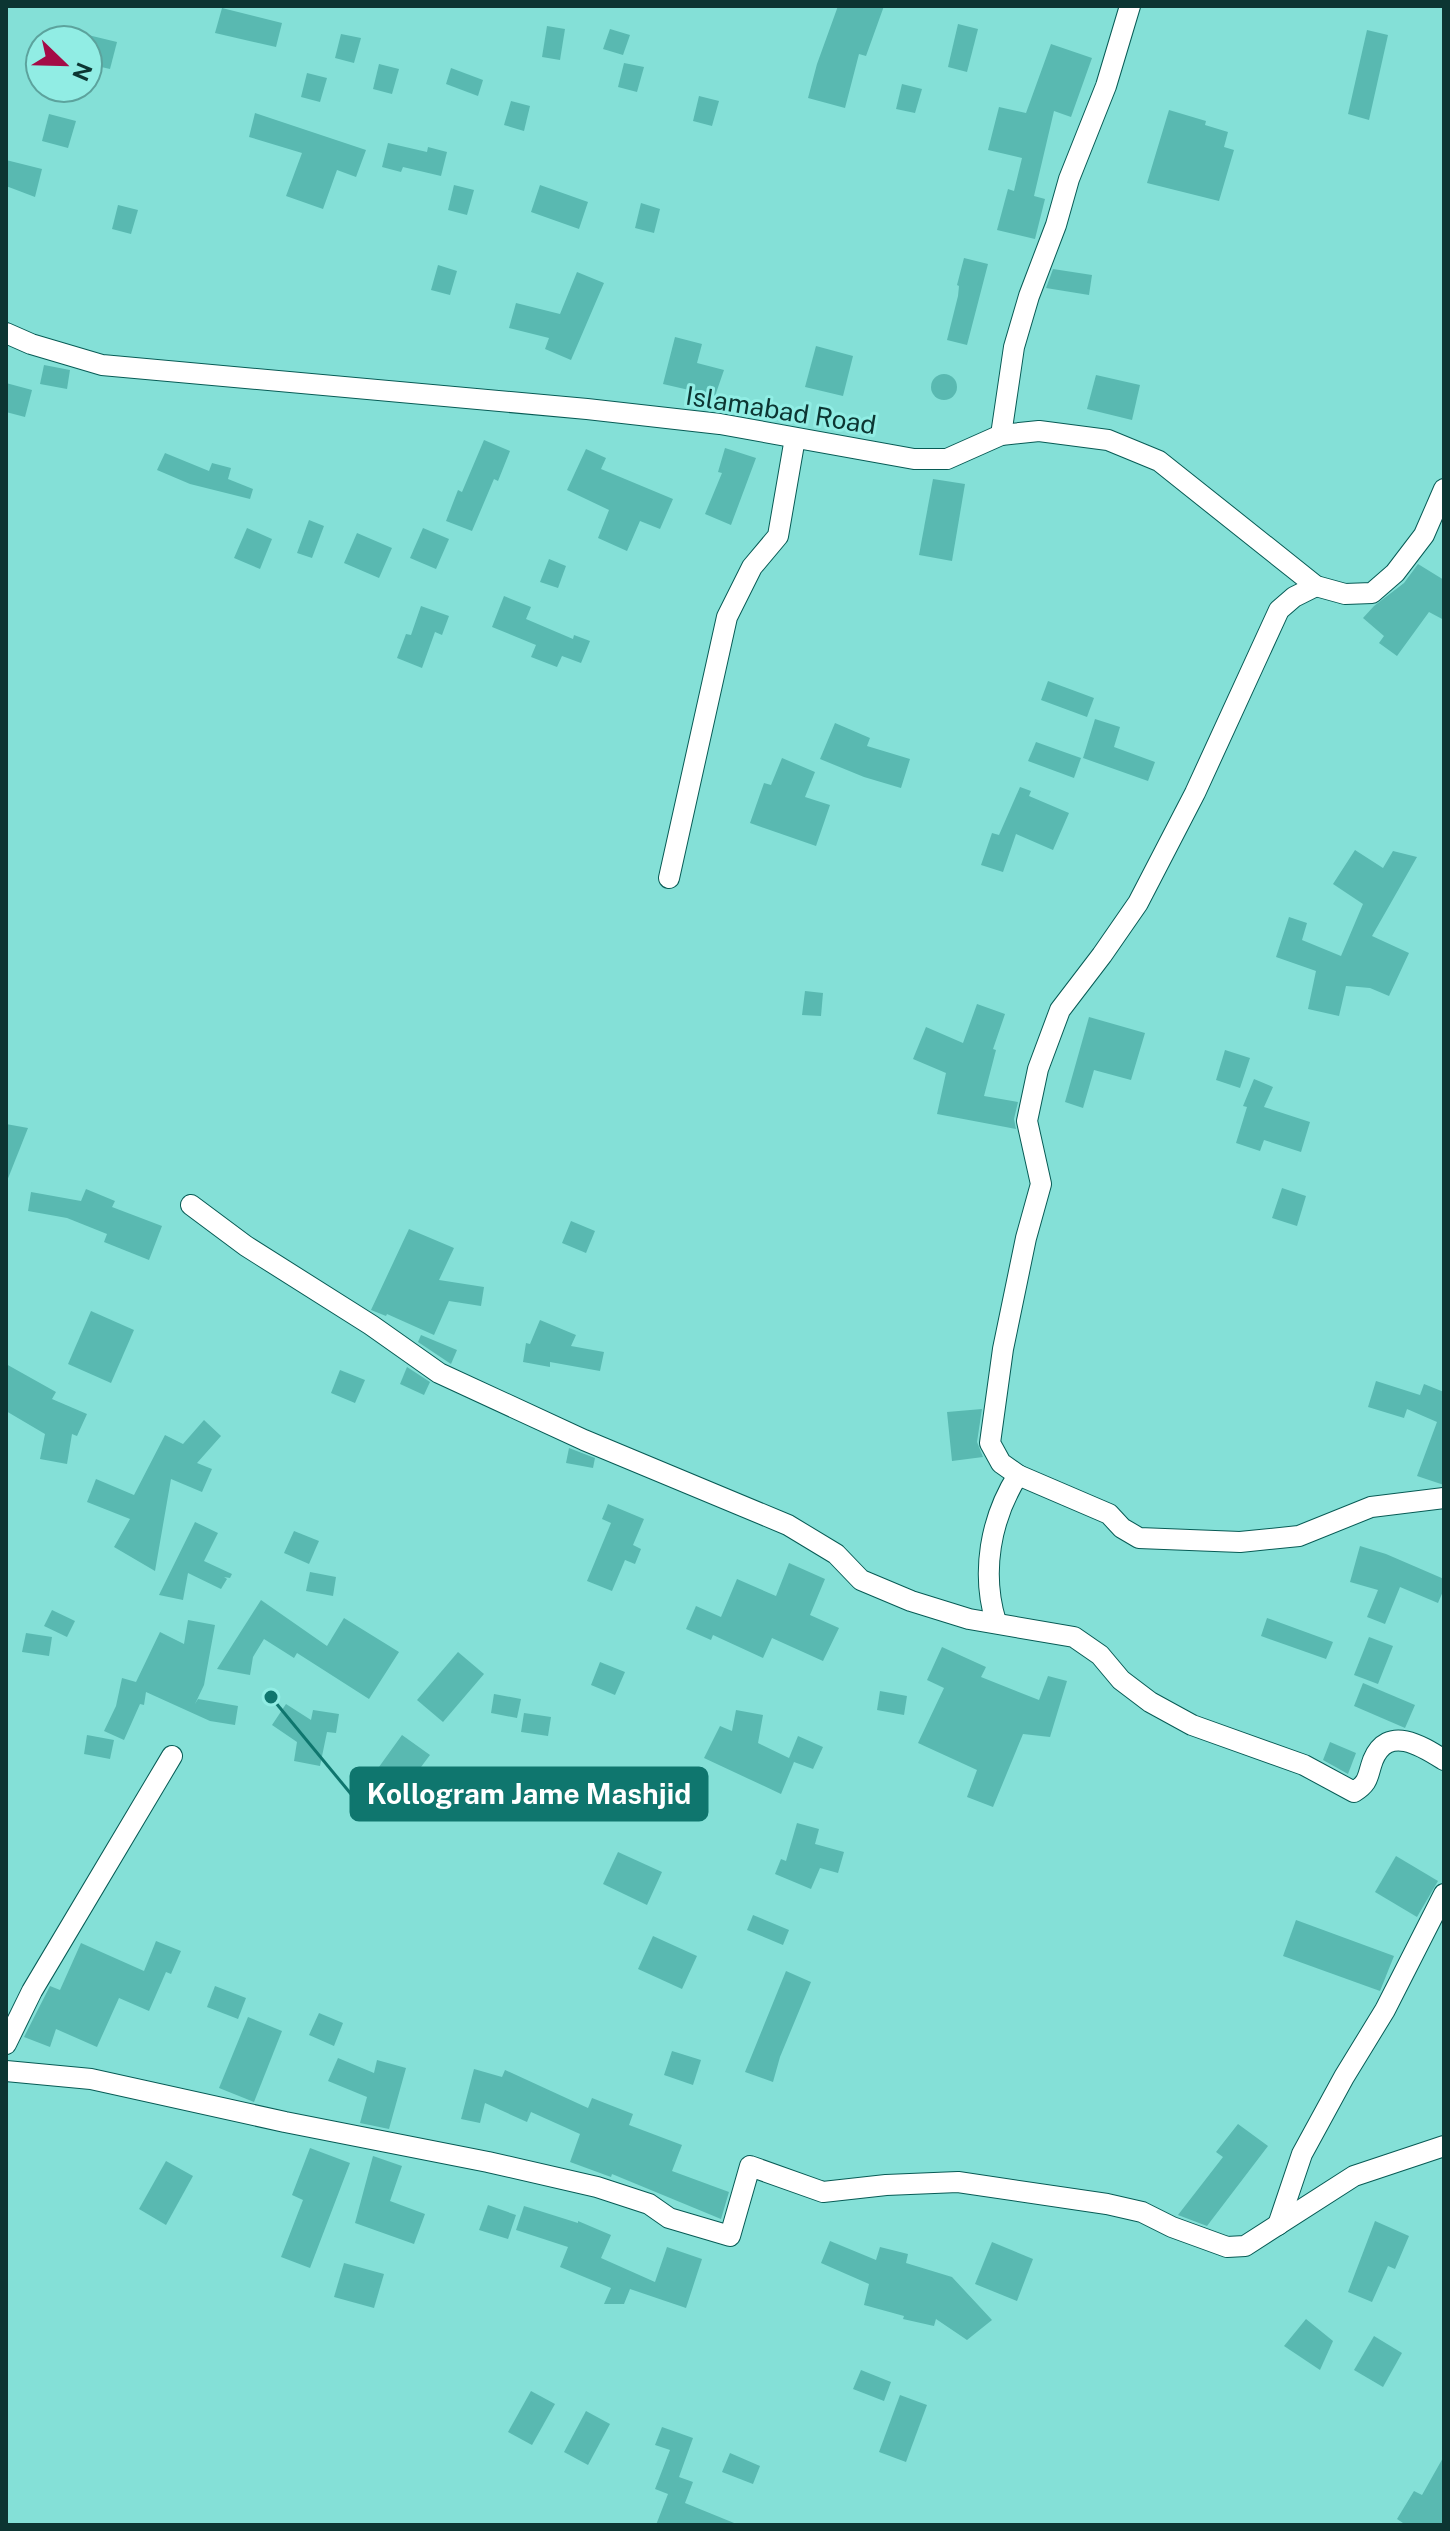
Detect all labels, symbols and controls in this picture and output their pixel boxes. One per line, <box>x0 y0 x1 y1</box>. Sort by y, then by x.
north arrow <box>24 24 104 104</box>
text: N <box>67 59 98 85</box>
street label: Islamabad Road <box>683 380 879 440</box>
callout: Kollogram Jame Mashjid <box>351 1768 707 1820</box>
text: Kollogram Jame Mashjid <box>367 1777 691 1810</box>

